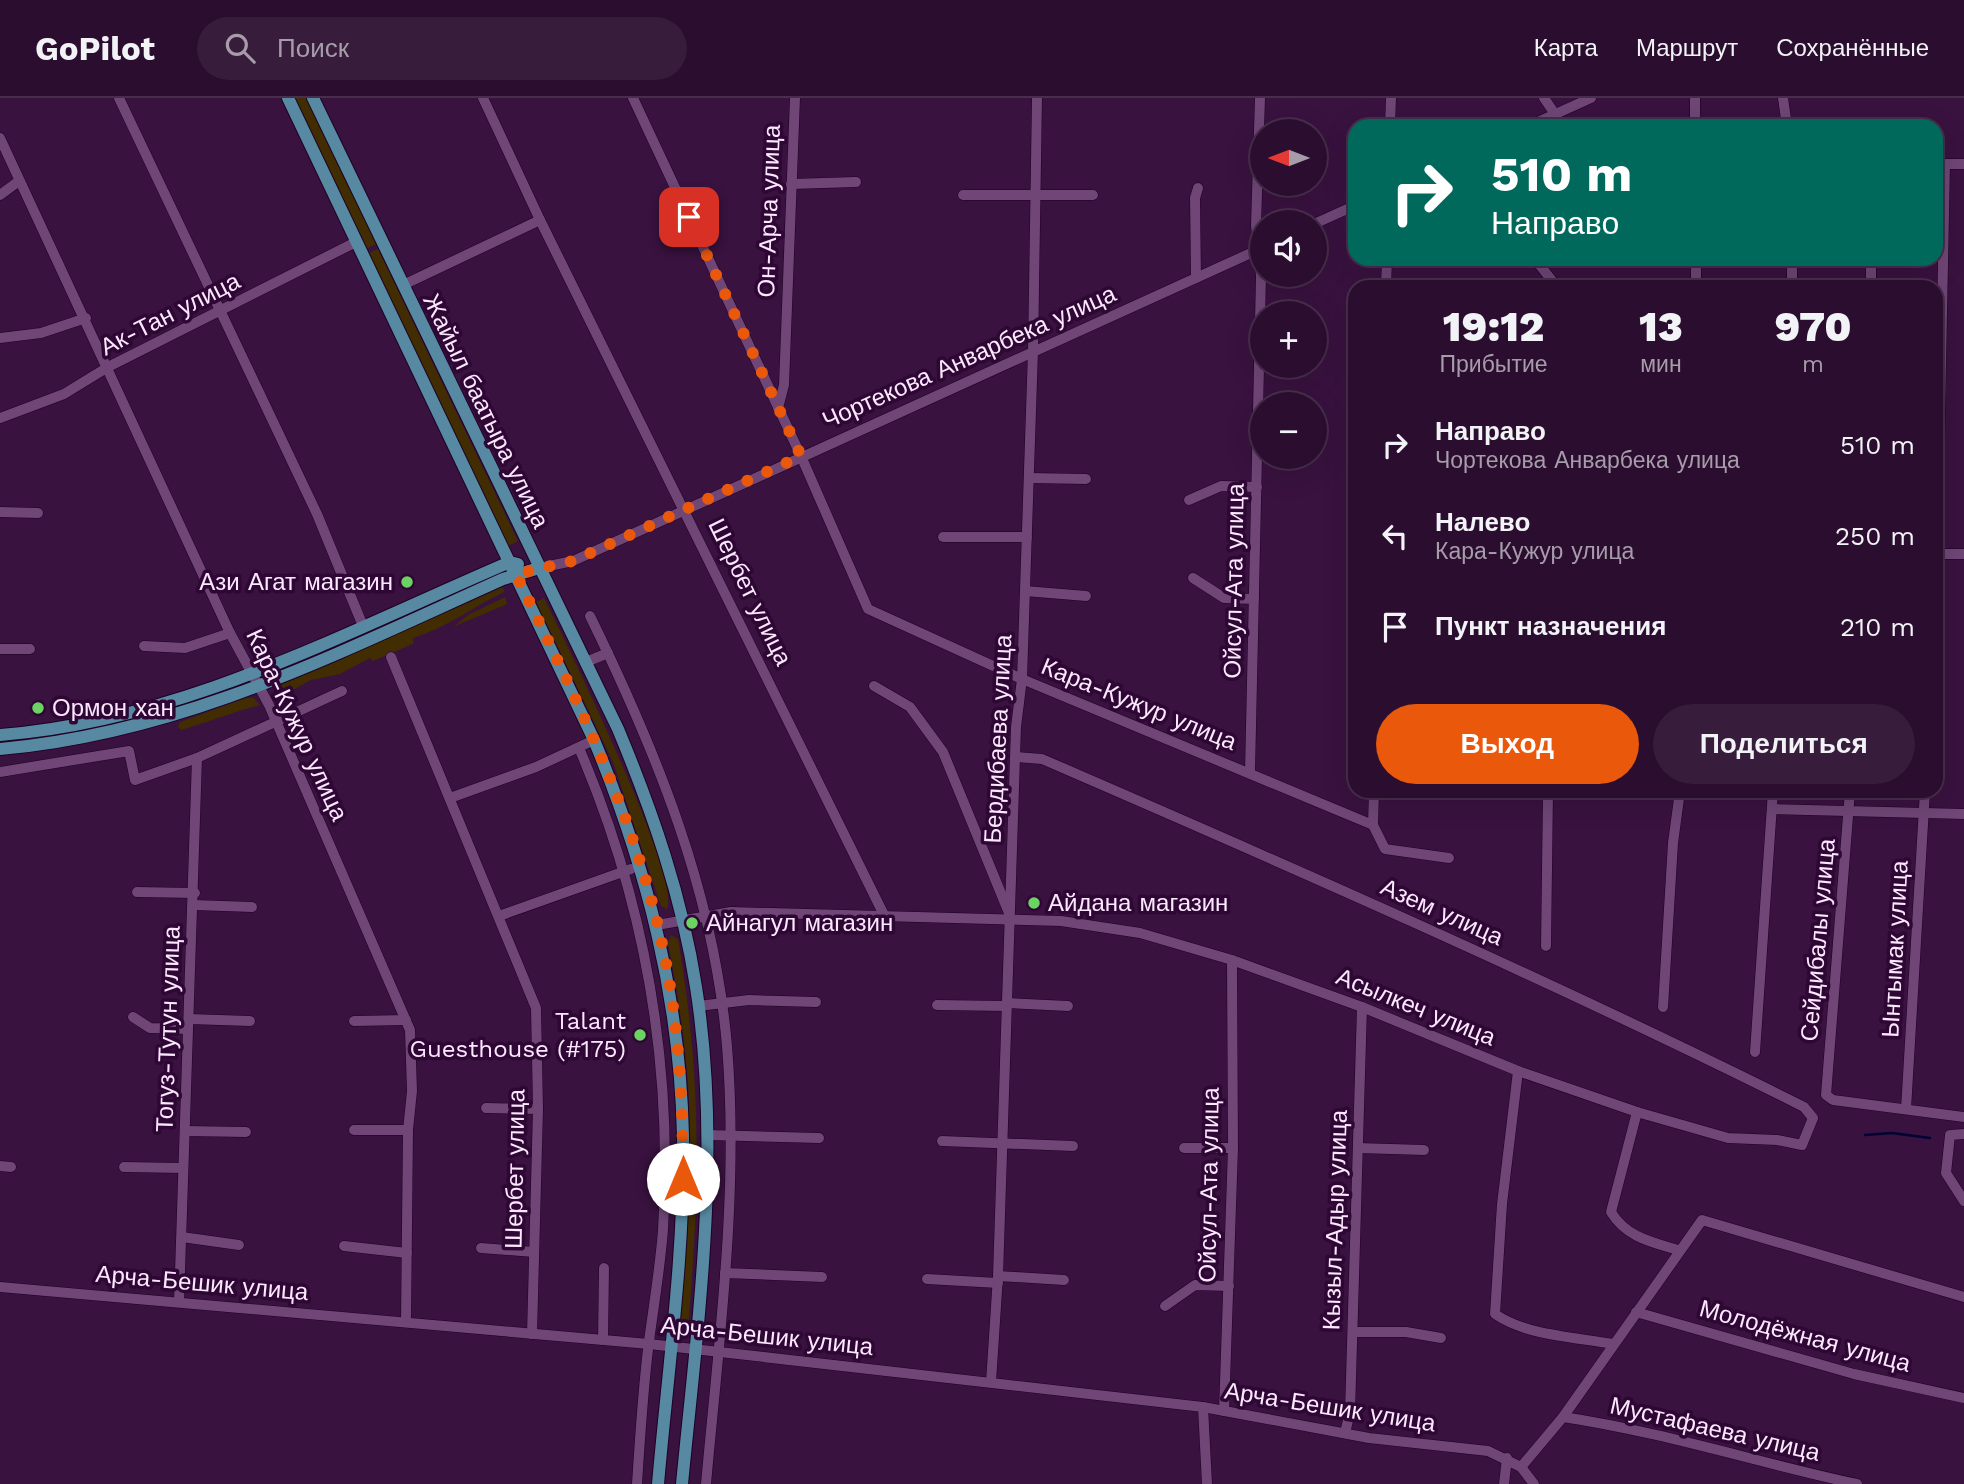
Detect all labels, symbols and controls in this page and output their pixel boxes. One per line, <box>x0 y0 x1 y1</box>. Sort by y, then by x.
search box <box>197 17 687 80</box>
text: GoPilot <box>35 29 155 68</box>
icon: search <box>221 29 259 67</box>
text: Поиск <box>277 33 349 63</box>
text: Карта <box>1534 34 1598 62</box>
text: Маршрут <box>1636 34 1738 62</box>
text: Сохранённые <box>1776 34 1929 62</box>
north arrow <box>1250 119 1326 196</box>
map controls <box>1250 119 1327 469</box>
street label: Он-Арча улица <box>752 123 786 298</box>
text: 510 m <box>1491 145 1632 203</box>
icon: right <box>1376 147 1467 238</box>
pin <box>659 187 719 247</box>
icon: arrive <box>670 198 708 236</box>
text: Направо <box>1491 204 1619 242</box>
button: sound <box>1250 210 1327 287</box>
street label: Ак-Тан улица <box>95 266 245 361</box>
street label: Чортекова Анварбека улица <box>818 279 1121 434</box>
street label: Жайыл баатыра улица <box>417 289 555 533</box>
button: + <box>1250 301 1327 378</box>
text: 19:12 <box>1443 302 1544 351</box>
text: 13 <box>1639 302 1683 351</box>
text: 970 <box>1774 302 1851 351</box>
text: Прибытие <box>1440 351 1548 378</box>
text: мин <box>1640 351 1682 378</box>
text: m <box>1802 351 1824 378</box>
button: − <box>1250 392 1327 469</box>
text: Направо <box>1435 416 1546 446</box>
icon: right <box>1376 426 1414 464</box>
text: 510 m <box>1840 430 1915 460</box>
text: Чортекова Анварбека улица <box>1435 447 1740 474</box>
street label: Ойсул-Ата улица <box>1218 482 1250 679</box>
text: Налево <box>1435 507 1530 537</box>
street label: Шербет улица <box>702 514 798 671</box>
icon: left <box>1376 517 1414 555</box>
text: 250 m <box>1835 521 1915 551</box>
text: Кара-Кужур улица <box>1435 538 1634 565</box>
place label: Ази Агат магазин <box>199 568 393 596</box>
marker: Ази Агат магазин <box>399 574 415 590</box>
icon: arrive <box>1376 608 1414 646</box>
text: Пункт назначения <box>1435 611 1666 641</box>
text: 210 m <box>1840 612 1915 642</box>
street label: Кара-Кужур улица <box>240 625 354 826</box>
street label: Бердибаева улица <box>979 633 1017 844</box>
street label: Кара-Кужур улица <box>1037 652 1241 756</box>
place label: Ормон хан <box>52 694 174 722</box>
marker: Ормон хан <box>30 700 46 716</box>
button: Выход <box>1376 704 1639 784</box>
button: Поделиться <box>1653 704 1915 784</box>
street label: Сейдибалы улица <box>1795 837 1841 1043</box>
street label: Ынтымак улица <box>1876 859 1914 1038</box>
street label: Азем улица <box>1377 873 1508 952</box>
place label: Айдана магазин <box>1048 889 1228 917</box>
marker: Айдана магазин <box>1026 895 1042 911</box>
place label: Айнагул магазин <box>706 909 893 937</box>
marker: Айнагул магазин <box>684 915 700 931</box>
street label: Тогуз-Тутун улица <box>150 925 186 1132</box>
street label: Асылкеч улица <box>1332 962 1500 1052</box>
place label: Talant Guesthouse (#175) <box>410 1007 626 1063</box>
marker: Talant Guesthouse (#175) <box>632 1027 648 1043</box>
street label: Ойсул-Ата улица <box>1193 1086 1225 1283</box>
street label: Шербет улица <box>500 1088 530 1249</box>
street label: Кызыл-Адыр улица <box>1317 1109 1353 1331</box>
position arrow <box>646 1142 720 1216</box>
street label: Арча-Бешик улица <box>95 1260 310 1306</box>
street label: Молодёжная улица <box>1696 1294 1914 1378</box>
street label: Арча-Бешик улица <box>659 1311 875 1361</box>
street label: Арча-Бешик улица <box>1222 1376 1438 1438</box>
street label: Мустафаева улица <box>1607 1391 1823 1467</box>

